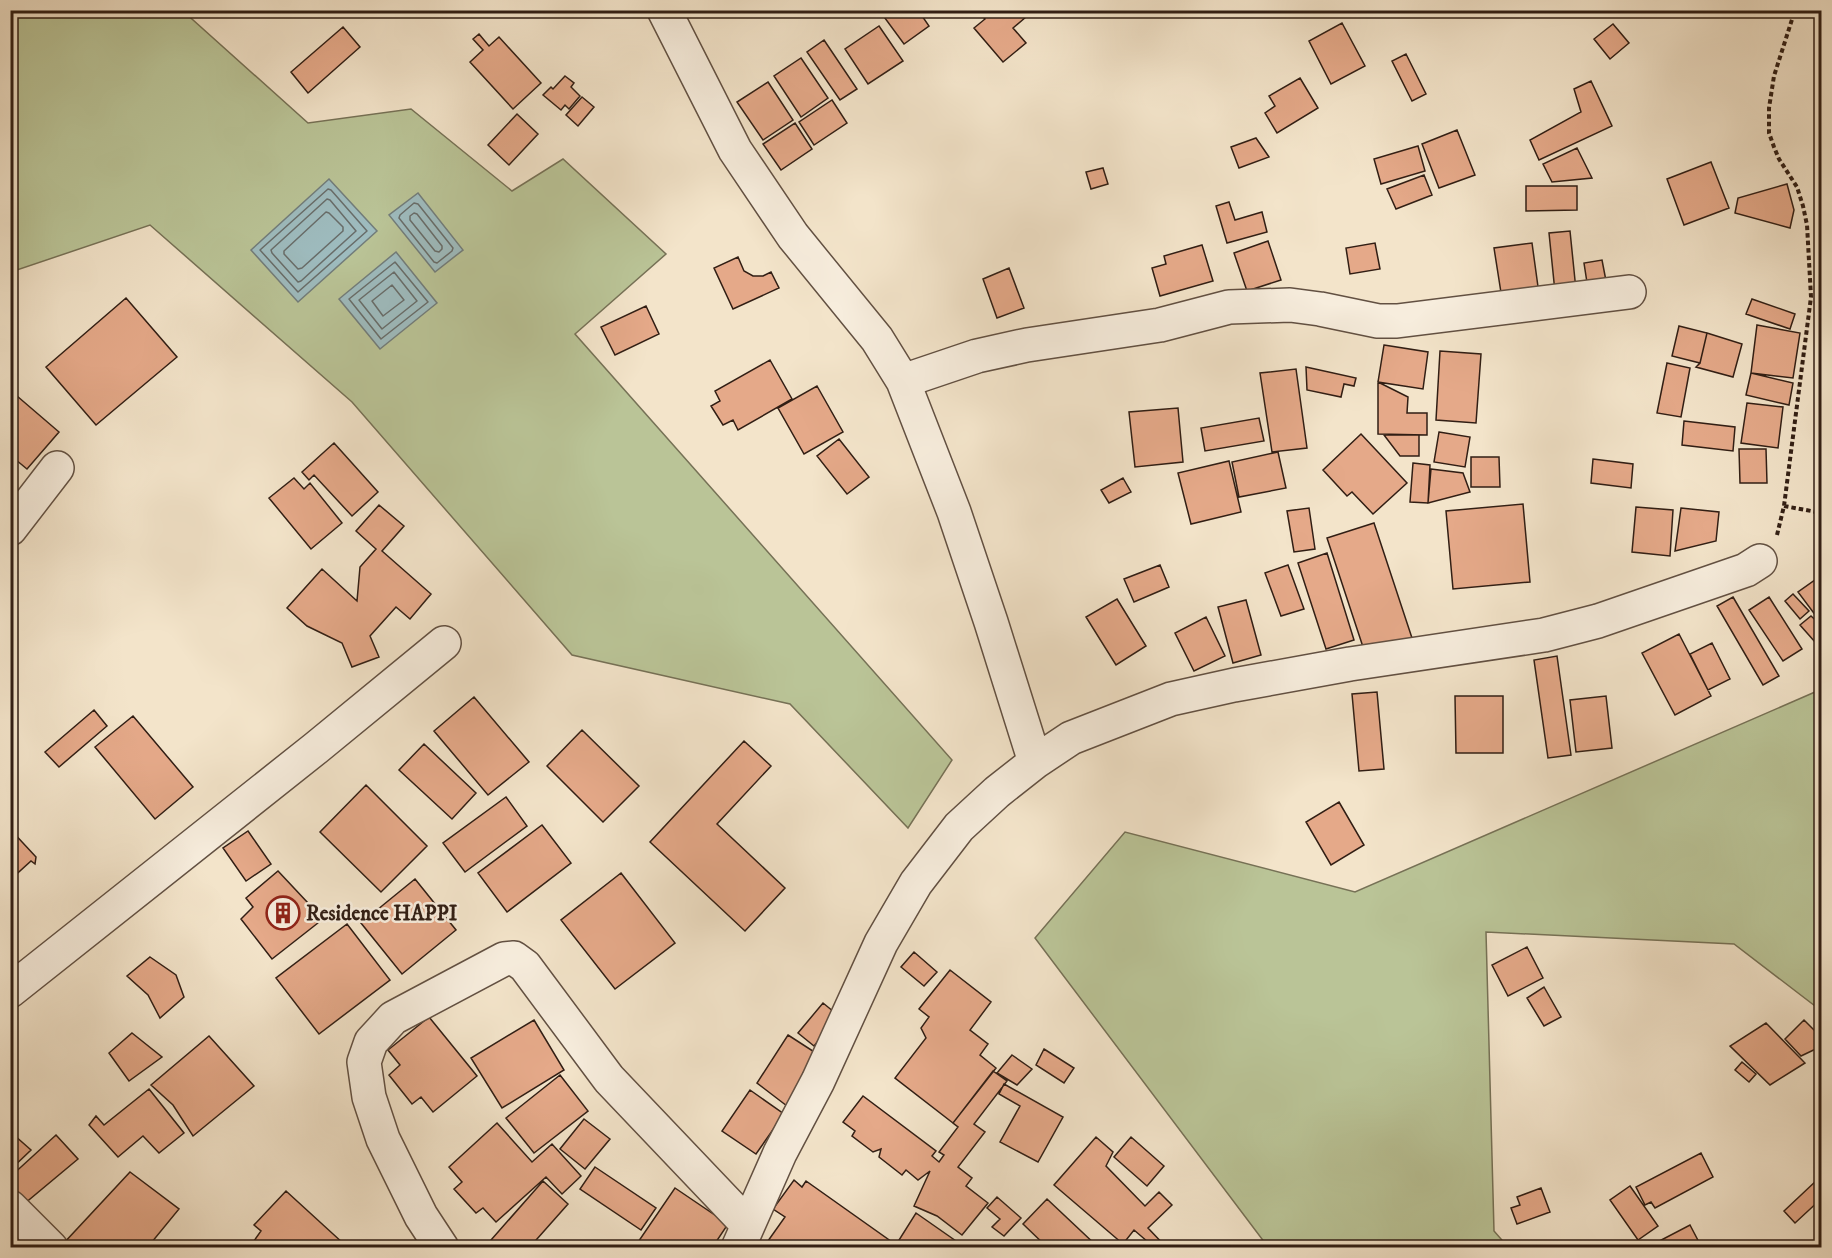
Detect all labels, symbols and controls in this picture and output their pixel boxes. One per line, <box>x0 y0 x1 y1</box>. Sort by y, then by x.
building icon: Residence HAPPI <box>265 895 301 931</box>
place label: Residence HAPPI <box>306 901 458 927</box>

